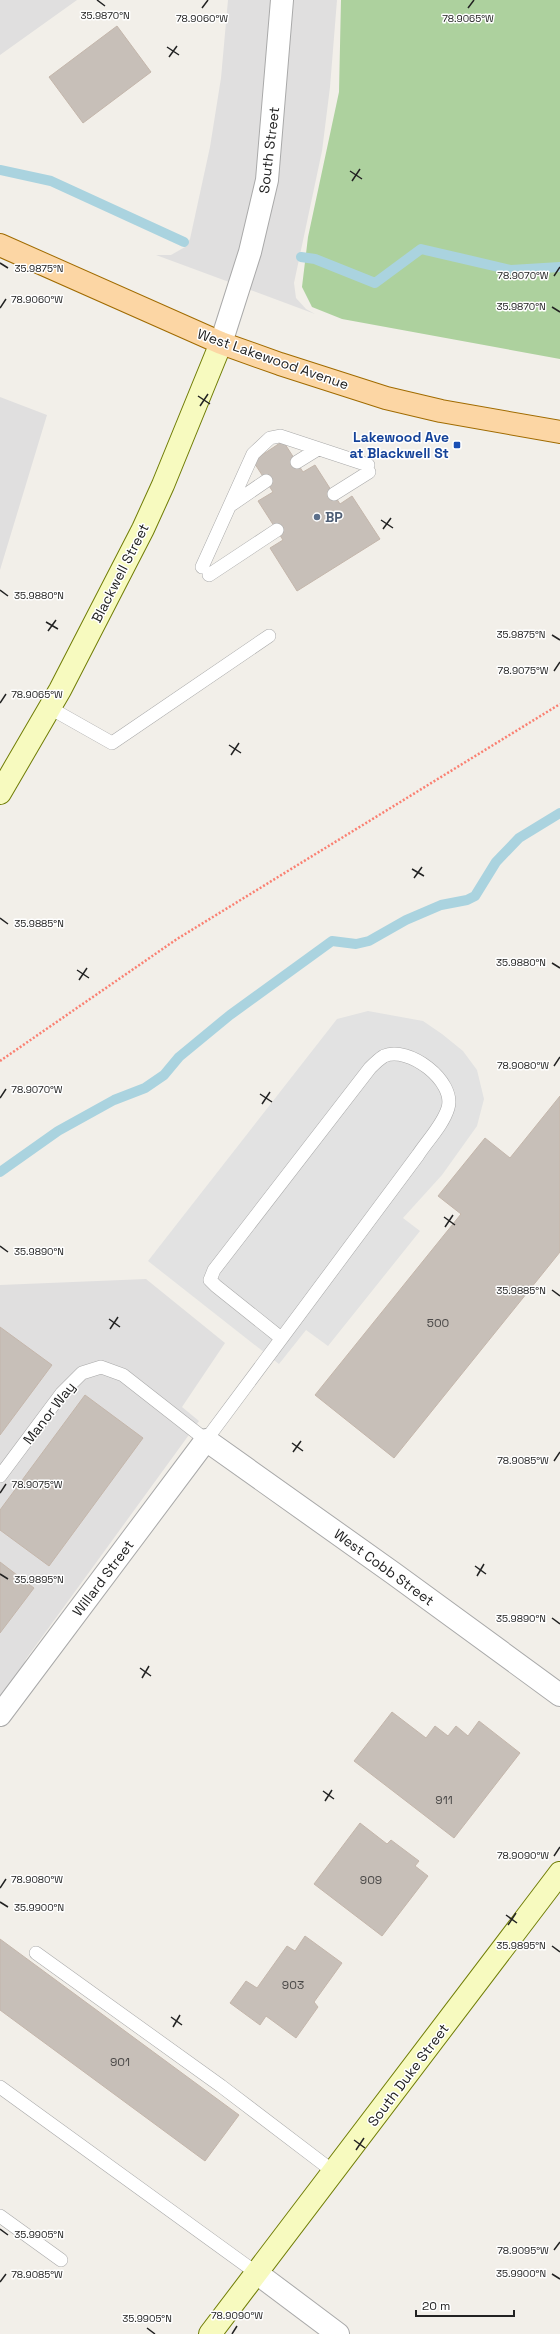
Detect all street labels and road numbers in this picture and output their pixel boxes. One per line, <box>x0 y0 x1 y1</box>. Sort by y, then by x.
street label: South Street <box>255 106 283 194</box>
street label: West Lakewood Avenue <box>195 325 351 393</box>
street label: Blackwell Street <box>87 520 153 626</box>
street label: Manor Way <box>19 1378 79 1448</box>
street label: West Cobb Street <box>330 1525 438 1609</box>
street label: Willard Street <box>68 1536 138 1620</box>
street label: South Duke Street <box>363 2020 453 2130</box>

